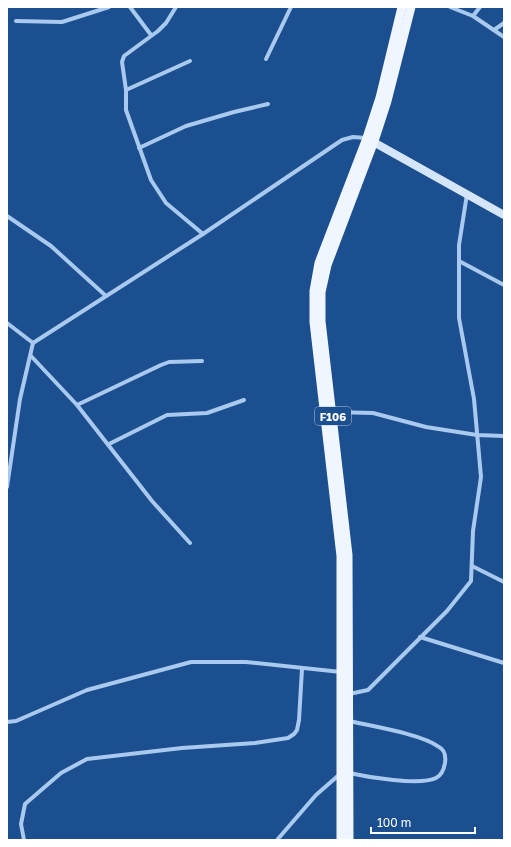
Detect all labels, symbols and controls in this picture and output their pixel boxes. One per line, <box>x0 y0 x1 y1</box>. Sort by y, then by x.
road number: F106 <box>315 407 351 425</box>
scale bar <box>371 809 475 835</box>
text: 100 m <box>377 815 411 830</box>

